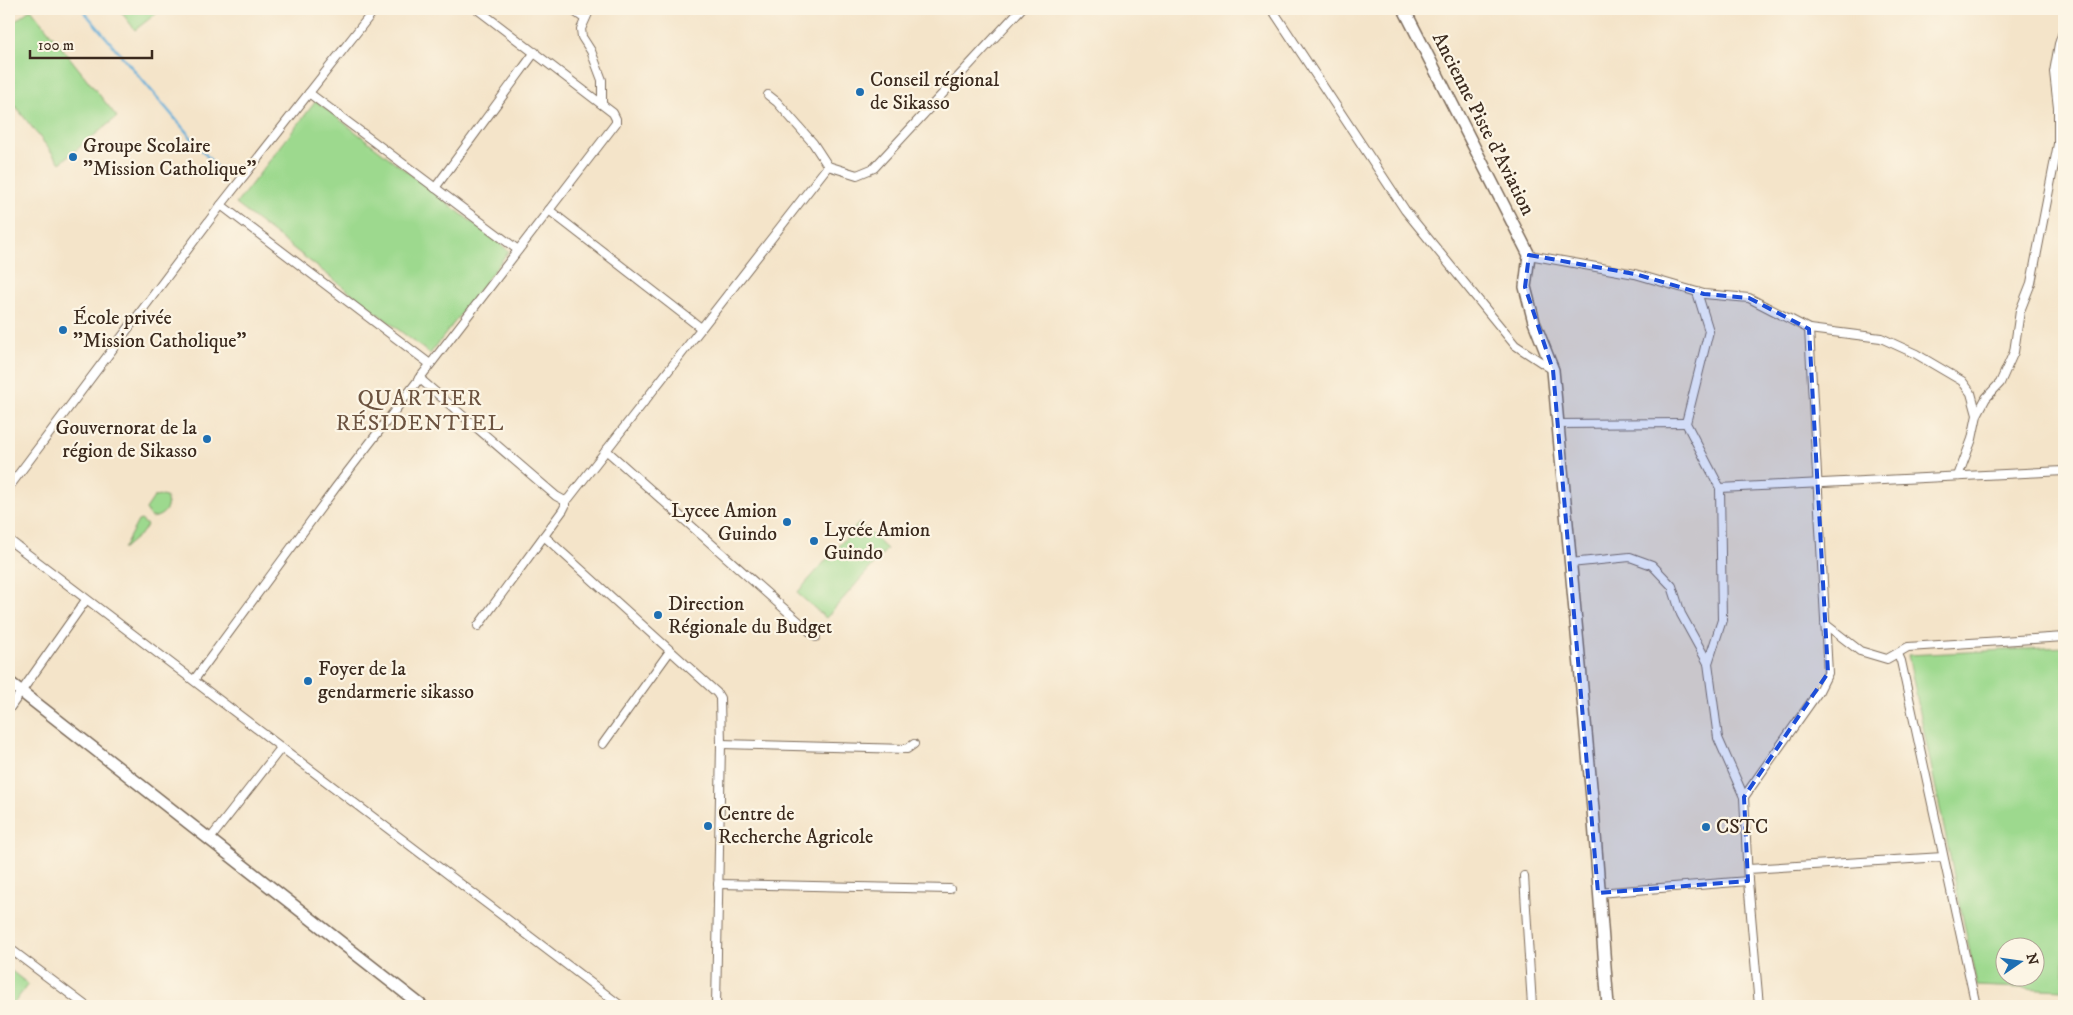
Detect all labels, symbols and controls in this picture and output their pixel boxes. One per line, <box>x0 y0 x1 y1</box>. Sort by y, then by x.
scale bar <box>30 28 152 60</box>
street label: Ancienne Piste d'Aviation <box>1426 28 1540 220</box>
text: 100 m <box>38 36 74 55</box>
place label: Conseil régional de Sikasso <box>870 68 999 116</box>
marker: Conseil régional de Sikasso <box>854 86 866 98</box>
place label: Groupe Scolaire "Mission Catholique" <box>83 134 257 182</box>
marker: Groupe Scolaire "Mission Catholique" <box>67 151 79 163</box>
place label: École privée "Mission Catholique" <box>73 306 247 354</box>
marker: École privée "Mission Catholique" <box>57 324 69 336</box>
district label: QUARTIER RÉSIDENTIEL <box>336 385 504 437</box>
place label: Gouvernorat de la région de Sikasso <box>55 416 198 464</box>
marker: Gouvernorat de la région de Sikasso <box>201 433 213 445</box>
place label: Lycee Amion Guindo <box>671 499 778 547</box>
marker: Lycee Amion Guindo <box>781 516 793 528</box>
place label: Lycée Amion Guindo <box>824 518 931 566</box>
marker: Lycée Amion Guindo <box>808 535 820 547</box>
place label: Direction Régionale du Budget <box>668 592 832 640</box>
marker: Direction Régionale du Budget <box>652 609 664 621</box>
place label: Foyer de la gendarmerie sikasso <box>318 657 474 705</box>
marker: Foyer de la gendarmerie sikasso <box>302 675 314 687</box>
place label: Centre de Recherche Agricole <box>718 802 873 850</box>
place label: CSTC <box>1716 815 1768 840</box>
marker: Centre de Recherche Agricole <box>702 820 714 832</box>
marker: CSTC <box>1700 821 1712 833</box>
north arrow <box>1996 938 2046 988</box>
text: N <box>2022 952 2042 967</box>

